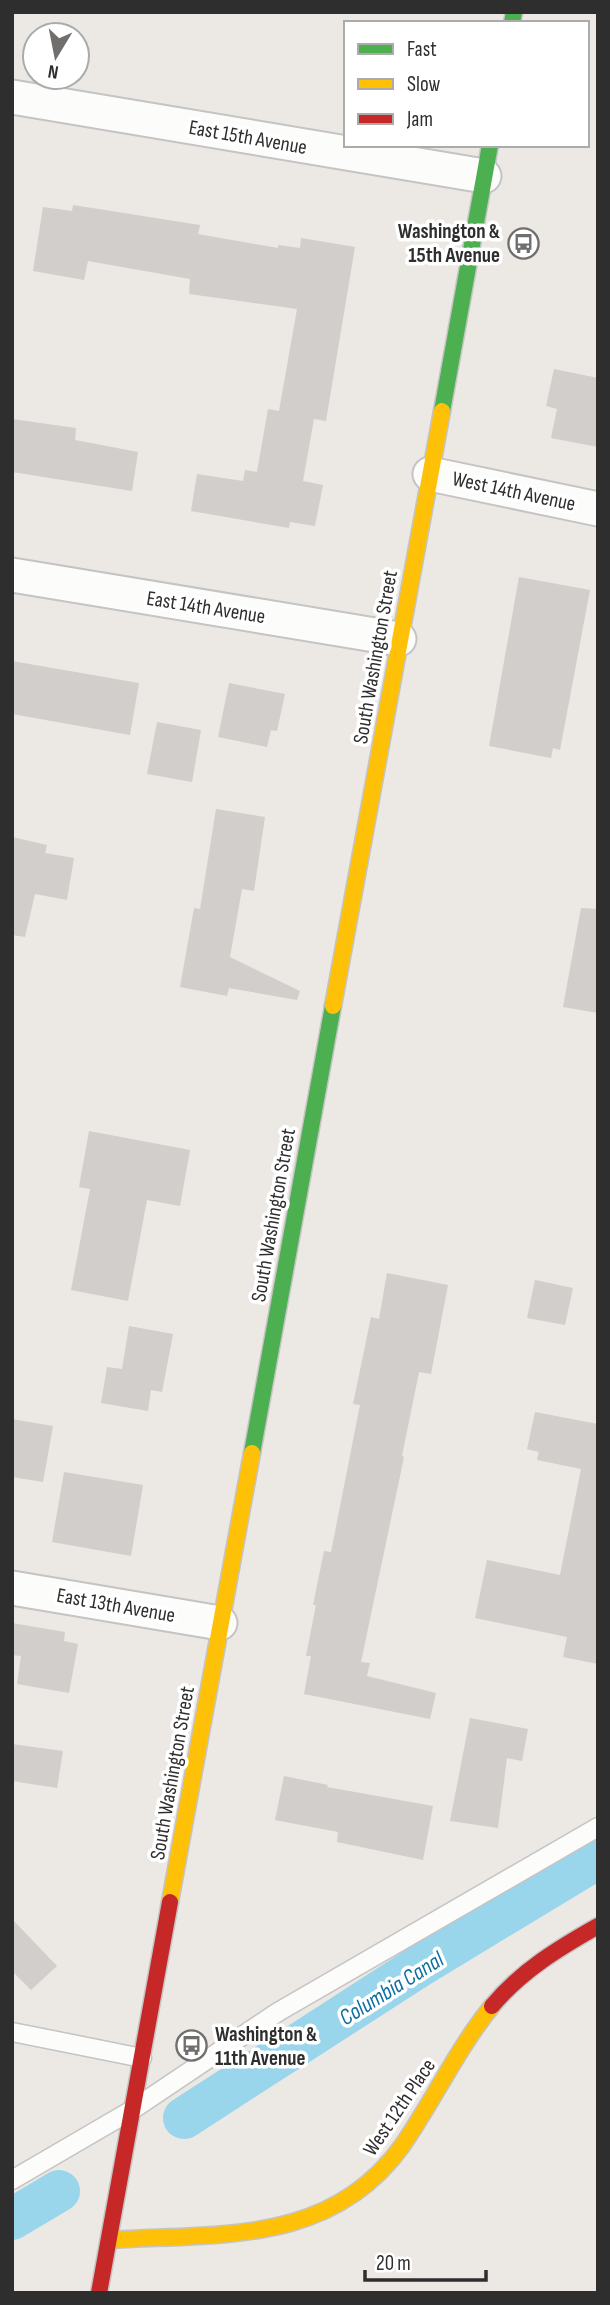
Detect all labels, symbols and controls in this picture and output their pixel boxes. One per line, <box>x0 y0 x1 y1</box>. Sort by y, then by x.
north arrow <box>21 21 91 91</box>
legend <box>344 21 589 147</box>
text: Fast <box>407 37 437 62</box>
text: N <box>46 59 60 83</box>
text: Slow <box>407 72 441 97</box>
text: Jam <box>406 107 433 132</box>
street label: East 15th Avenue <box>187 115 309 160</box>
place label: Washington & 15th Avenue <box>398 219 500 268</box>
bus stop icon: Washington & 15th Avenue <box>506 226 540 260</box>
street label: West 14th Avenue <box>450 466 578 517</box>
street label: South Washington Street <box>348 568 403 746</box>
street label: East 14th Avenue <box>145 586 267 629</box>
street label: South Washington Street <box>246 1126 301 1304</box>
street label: East 13th Avenue <box>55 1583 177 1628</box>
street label: South Washington Street <box>145 1684 200 1862</box>
water label: Columbia Canal <box>334 1945 450 2032</box>
place label: Washington & 11th Avenue <box>215 2022 317 2071</box>
bus stop icon: Washington & 11th Avenue <box>175 2029 209 2063</box>
street label: West 12th Place <box>358 2054 441 2161</box>
scale bar <box>365 2238 486 2282</box>
text: 20 m <box>376 2251 411 2276</box>

